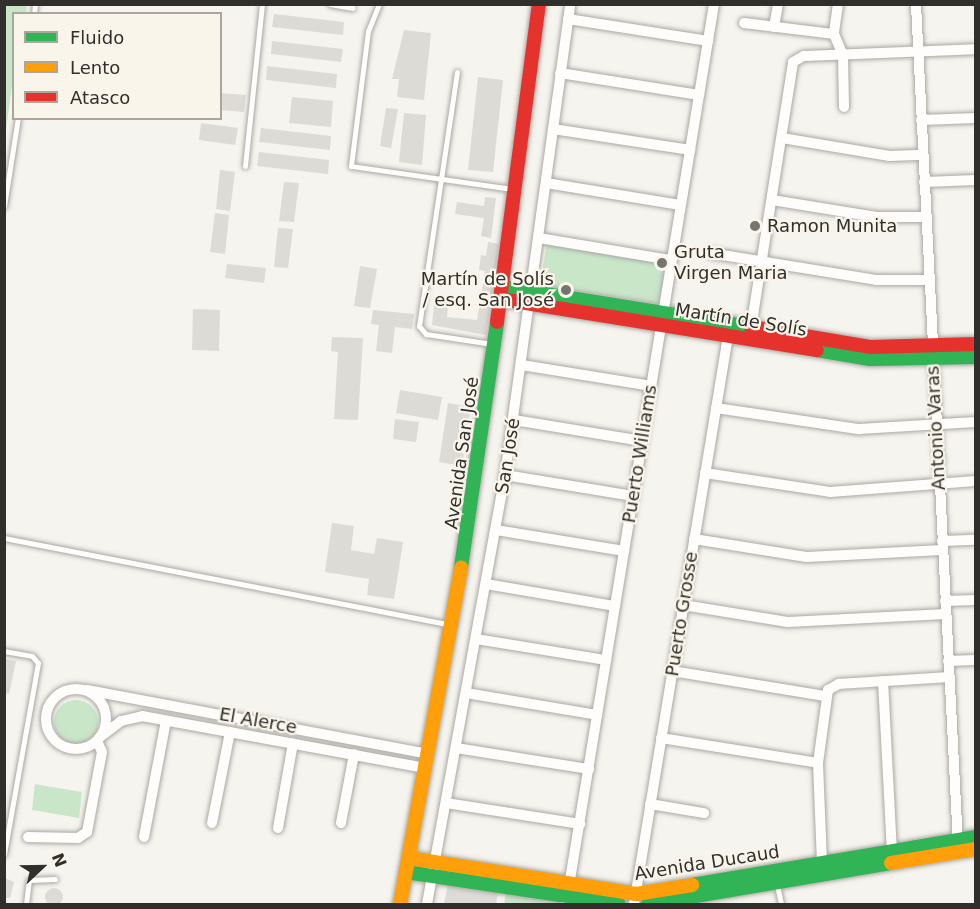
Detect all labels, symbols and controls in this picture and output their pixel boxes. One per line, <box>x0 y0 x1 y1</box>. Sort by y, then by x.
legend <box>12 12 222 120</box>
text: Fluido <box>70 27 124 48</box>
text: Lento <box>70 57 120 78</box>
text: Atasco <box>70 87 130 108</box>
place label: Ramon Munita <box>767 215 897 237</box>
marker: Ramon Munita <box>748 219 762 233</box>
place label: Gruta Virgen Maria <box>674 242 788 284</box>
marker: Gruta Virgen Maria <box>655 256 669 270</box>
place label: Martín de Solís / esq. San José <box>421 269 554 312</box>
marker: Martín de Solís / esq. San José <box>559 283 573 297</box>
street label: Martín de Solís <box>674 299 808 341</box>
street label: Antonio Varas <box>922 365 950 491</box>
street label: Avenida San José <box>441 375 483 531</box>
street label: Puerto Williams <box>618 383 662 525</box>
street label: San José <box>491 417 525 495</box>
street label: Puerto Grosse <box>661 550 703 678</box>
street label: El Alerce <box>217 704 299 738</box>
north arrow <box>12 837 72 897</box>
street label: Avenida Ducaud <box>633 841 781 885</box>
text: N <box>48 850 70 870</box>

